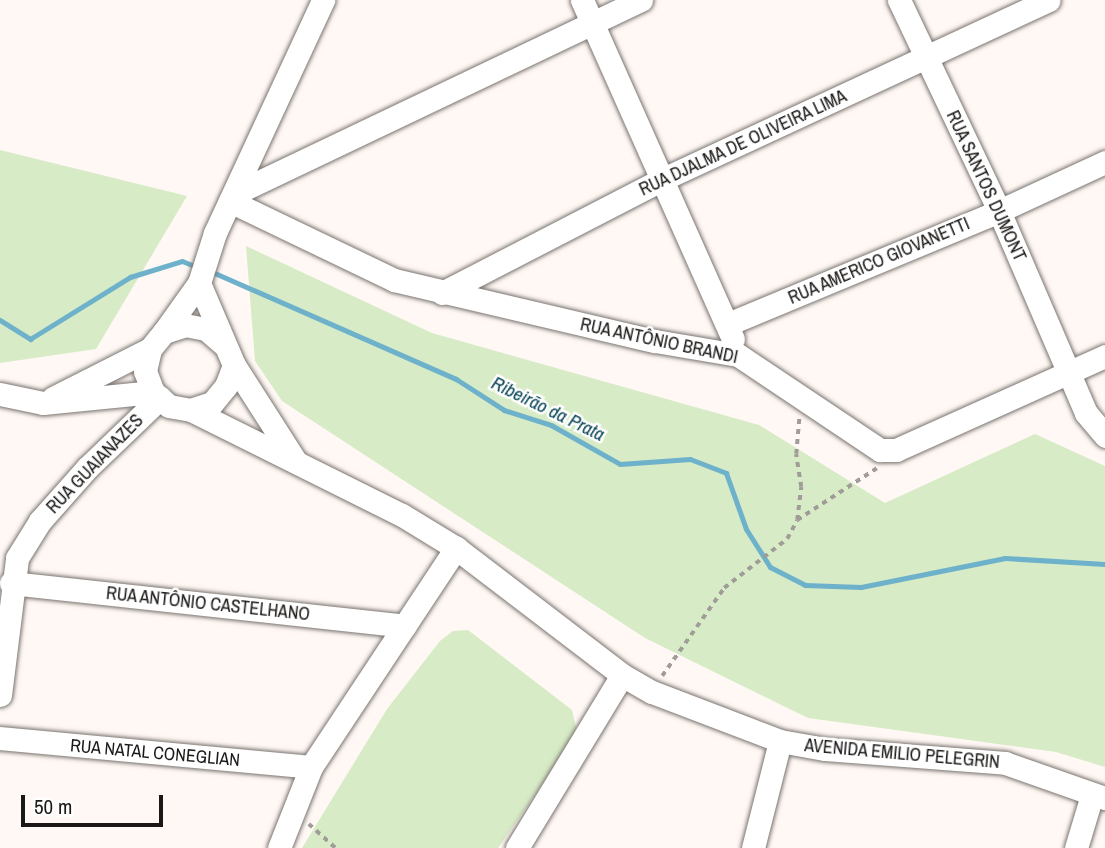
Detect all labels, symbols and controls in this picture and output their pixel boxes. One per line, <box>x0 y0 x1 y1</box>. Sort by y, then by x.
street label: RUA DJALMA DE OLIVEIRA LIMA <box>635 85 851 201</box>
street label: RUA SANTOS DUMONT <box>941 107 1031 265</box>
street label: RUA AMERICO GIOVANETTI <box>784 213 974 309</box>
street label: RUA ANTÔNIO BRANDI <box>577 314 741 368</box>
water label: Ribeirão da Prata <box>488 372 608 446</box>
street label: RUA GUAIANAZES <box>42 410 148 518</box>
street label: RUA ANTÔNIO CASTELHANO <box>104 582 312 626</box>
street label: RUA NATAL CONEGLIAN <box>69 735 241 771</box>
street label: AVENIDA EMILIO PELEGRIN <box>803 735 1001 773</box>
scale bar <box>24 782 166 826</box>
text: 50 m <box>34 792 72 821</box>

